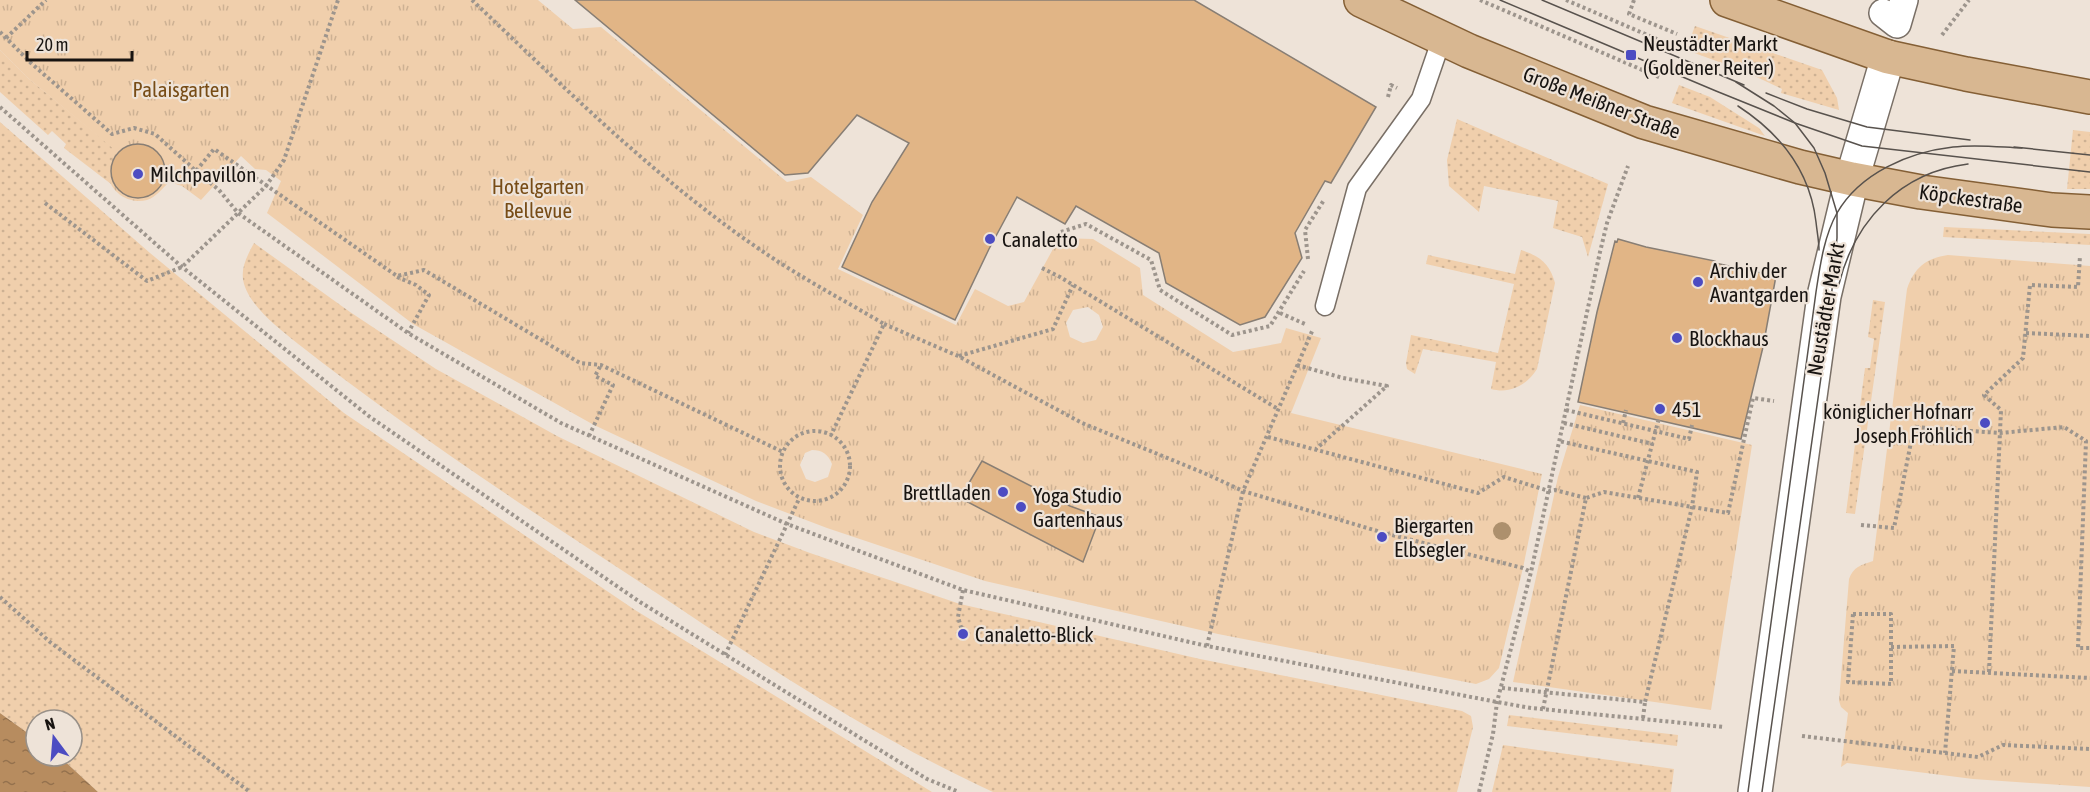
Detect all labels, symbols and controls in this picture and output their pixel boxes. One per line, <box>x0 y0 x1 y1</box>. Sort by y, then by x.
scale bar <box>27 24 132 62</box>
place label: Neustädter Markt (Goldener Reiter) <box>1643 31 1778 79</box>
text: 20 m <box>36 34 68 55</box>
marker: Neustädter Markt (Goldener Reiter) <box>1624 48 1638 62</box>
street label: Große Meißner Straße <box>1520 61 1684 143</box>
park label: Palaisgarten <box>132 77 230 101</box>
place label: Milchpavillon <box>150 162 256 186</box>
marker: Milchpavillon <box>131 167 145 181</box>
park label: Hotelgarten Bellevue <box>492 174 584 222</box>
street label: Köpckestraße <box>1918 179 2024 217</box>
place label: Canaletto <box>1002 227 1078 251</box>
marker: Canaletto <box>983 232 997 246</box>
street label: Neustädter Markt <box>1801 240 1849 378</box>
place label: Archiv der Avantgarden <box>1710 258 1809 306</box>
marker: Archiv der Avantgarden <box>1691 275 1705 289</box>
place label: Blockhaus <box>1689 326 1769 350</box>
marker: Blockhaus <box>1670 331 1684 345</box>
place label: 451 <box>1672 397 1702 421</box>
place label: königlicher Hofnarr Joseph Fröhlich <box>1823 399 1974 447</box>
marker: 451 <box>1653 402 1667 416</box>
marker: königlicher Hofnarr Joseph Fröhlich <box>1978 416 1992 430</box>
place label: Brettlladen <box>903 480 991 504</box>
place label: Yoga Studio Gartenhaus <box>1033 483 1123 531</box>
marker: Brettlladen <box>996 485 1010 499</box>
marker: Yoga Studio Gartenhaus <box>1014 500 1028 514</box>
place label: Biergarten Elbsegler <box>1394 513 1474 561</box>
marker: Biergarten Elbsegler <box>1375 530 1389 544</box>
place label: Canaletto-Blick <box>975 622 1093 646</box>
marker: Canaletto-Blick <box>956 627 970 641</box>
north arrow <box>24 708 84 768</box>
text: N <box>43 714 57 734</box>

